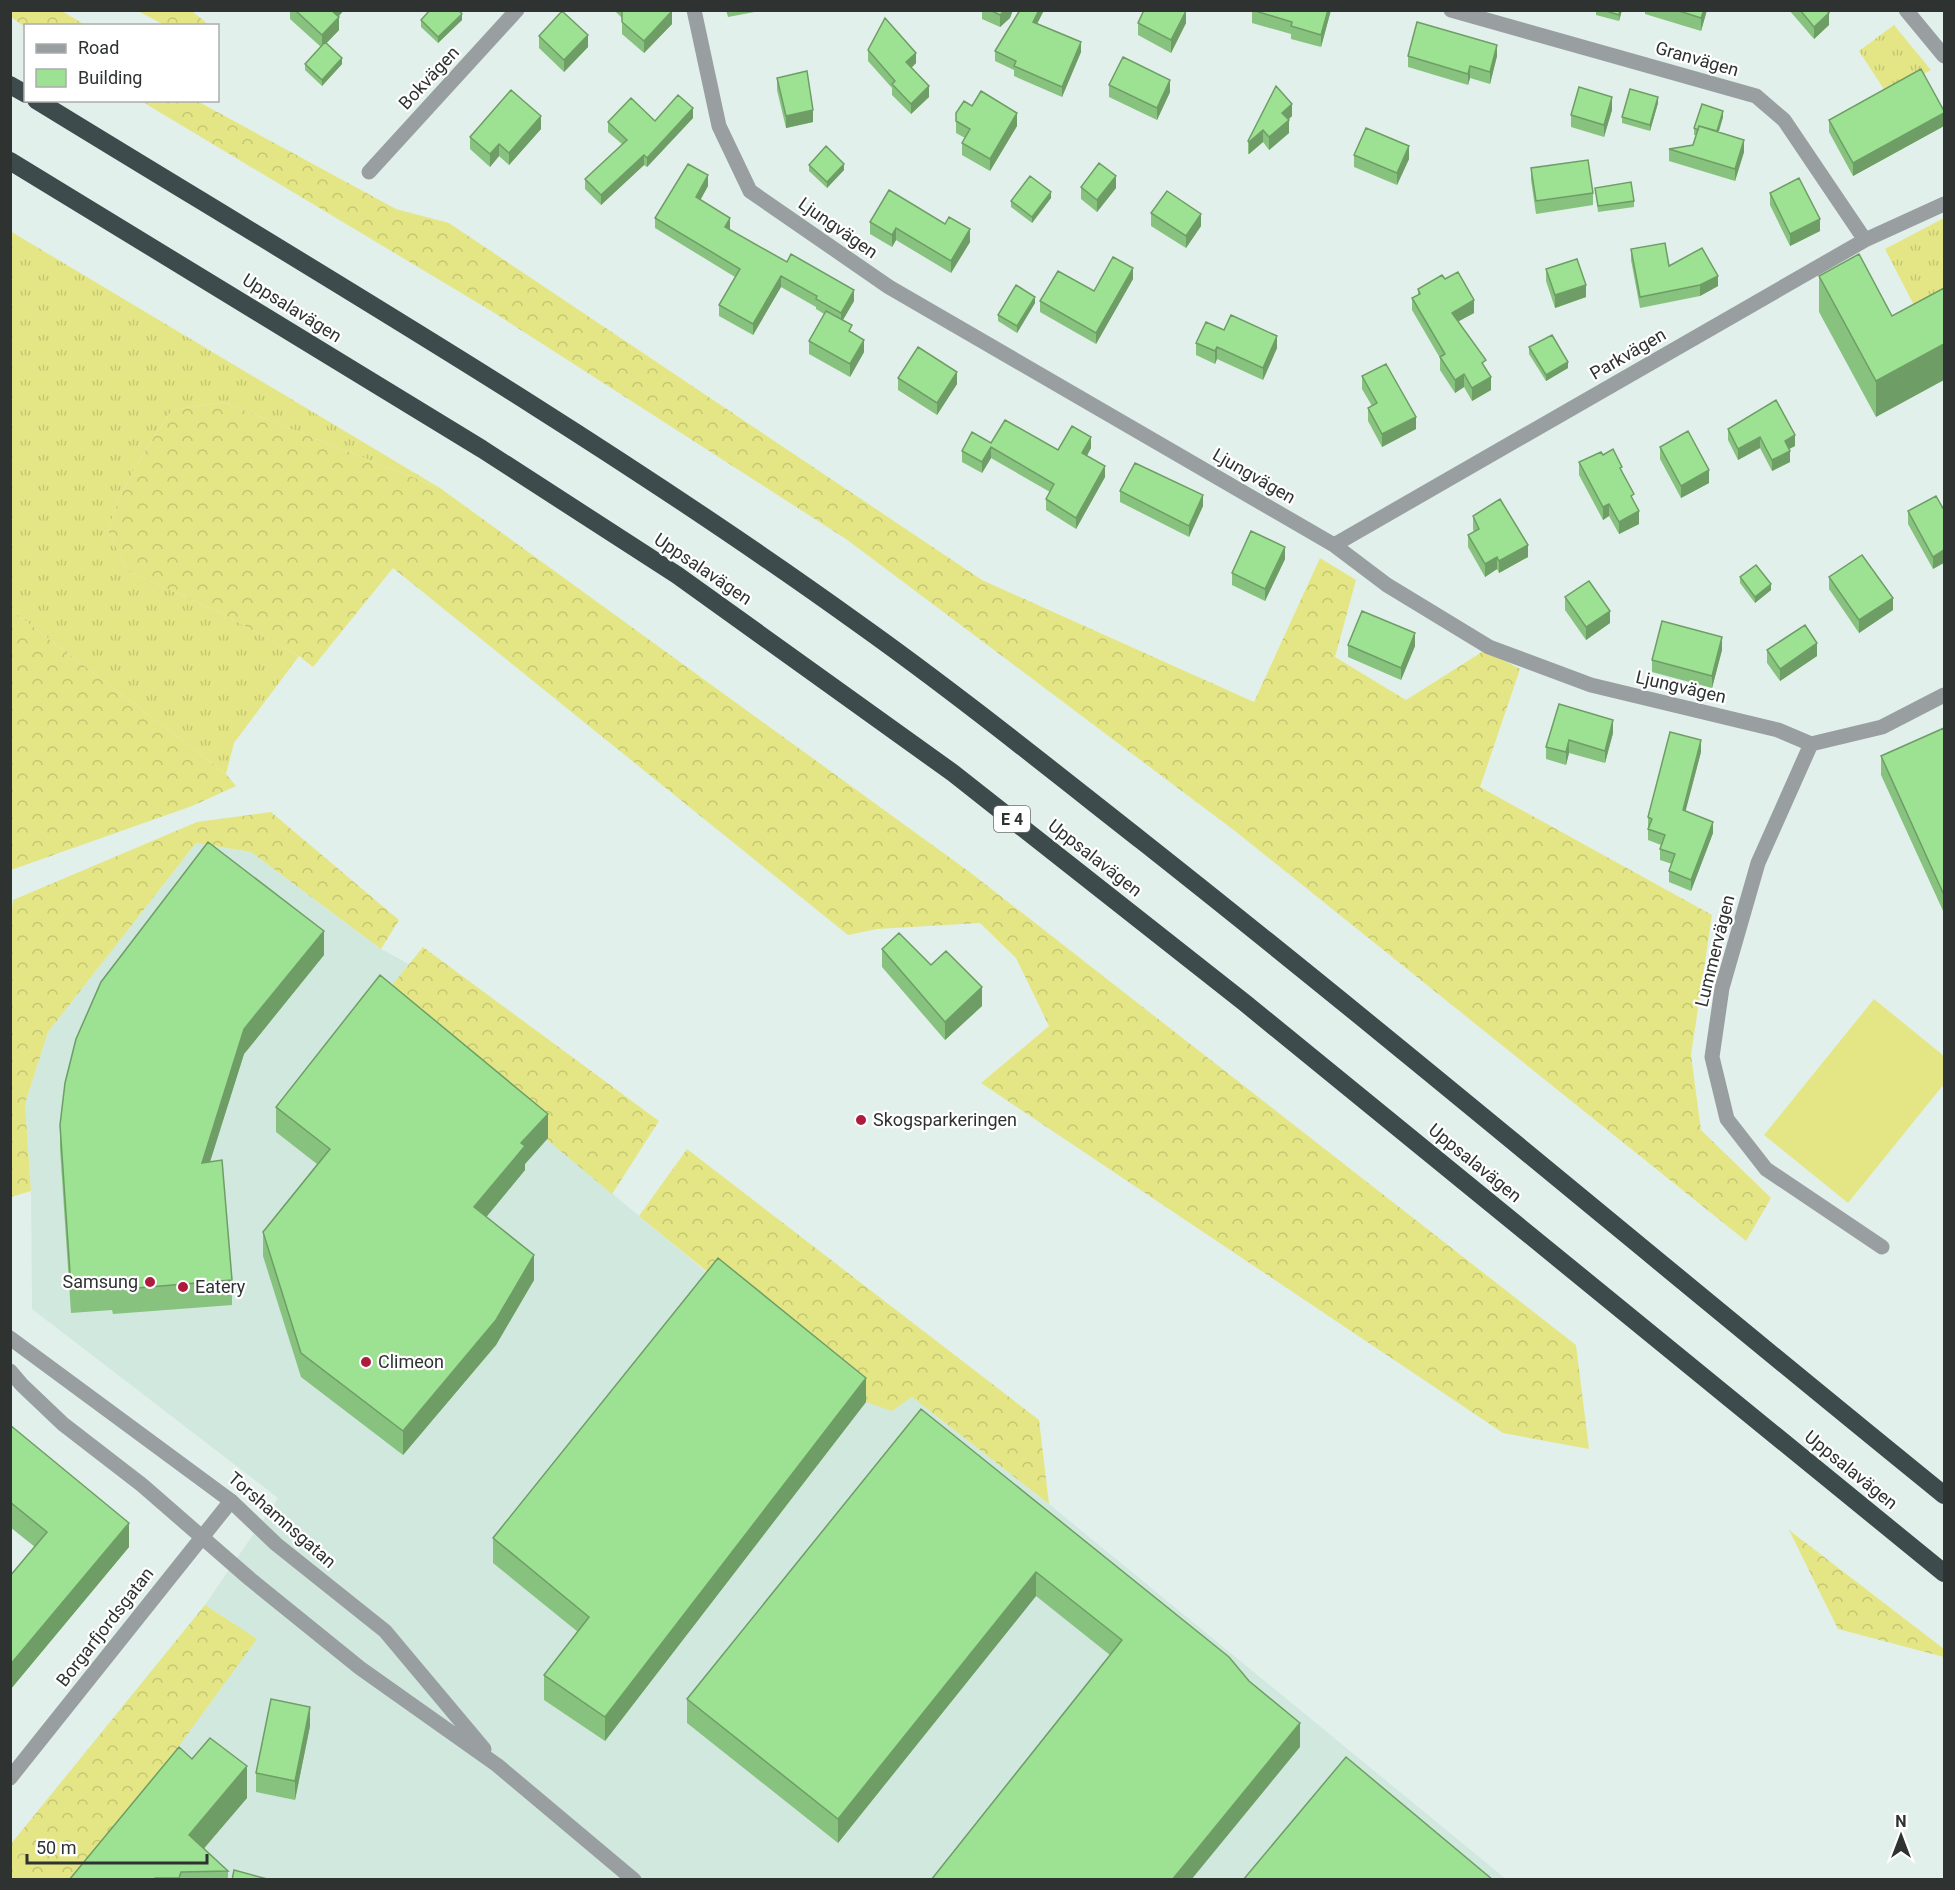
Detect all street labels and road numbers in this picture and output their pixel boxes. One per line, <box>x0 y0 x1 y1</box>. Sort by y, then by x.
street label: Granvägen <box>1653 37 1741 80</box>
street label: Bokvägen <box>394 42 463 114</box>
street label: Ljungvägen <box>795 193 882 263</box>
street label: Uppsalavägen <box>239 269 346 346</box>
street label: Parkvägen <box>1586 323 1669 384</box>
street label: Ljungvägen <box>1209 443 1299 508</box>
street label: Uppsalavägen <box>651 528 756 609</box>
street label: Ljungvägen <box>1634 666 1728 707</box>
road number: E 4 <box>994 806 1030 832</box>
street label: Uppsalavägen <box>1044 815 1146 901</box>
street label: Lummervägen <box>1690 893 1739 1009</box>
street label: Uppsalavägen <box>1425 1119 1526 1206</box>
street label: Uppsalavägen <box>1801 1426 1902 1513</box>
street label: Torshamnsgatan <box>224 1467 340 1572</box>
street label: Borgarfjordsgatan <box>52 1563 158 1690</box>

